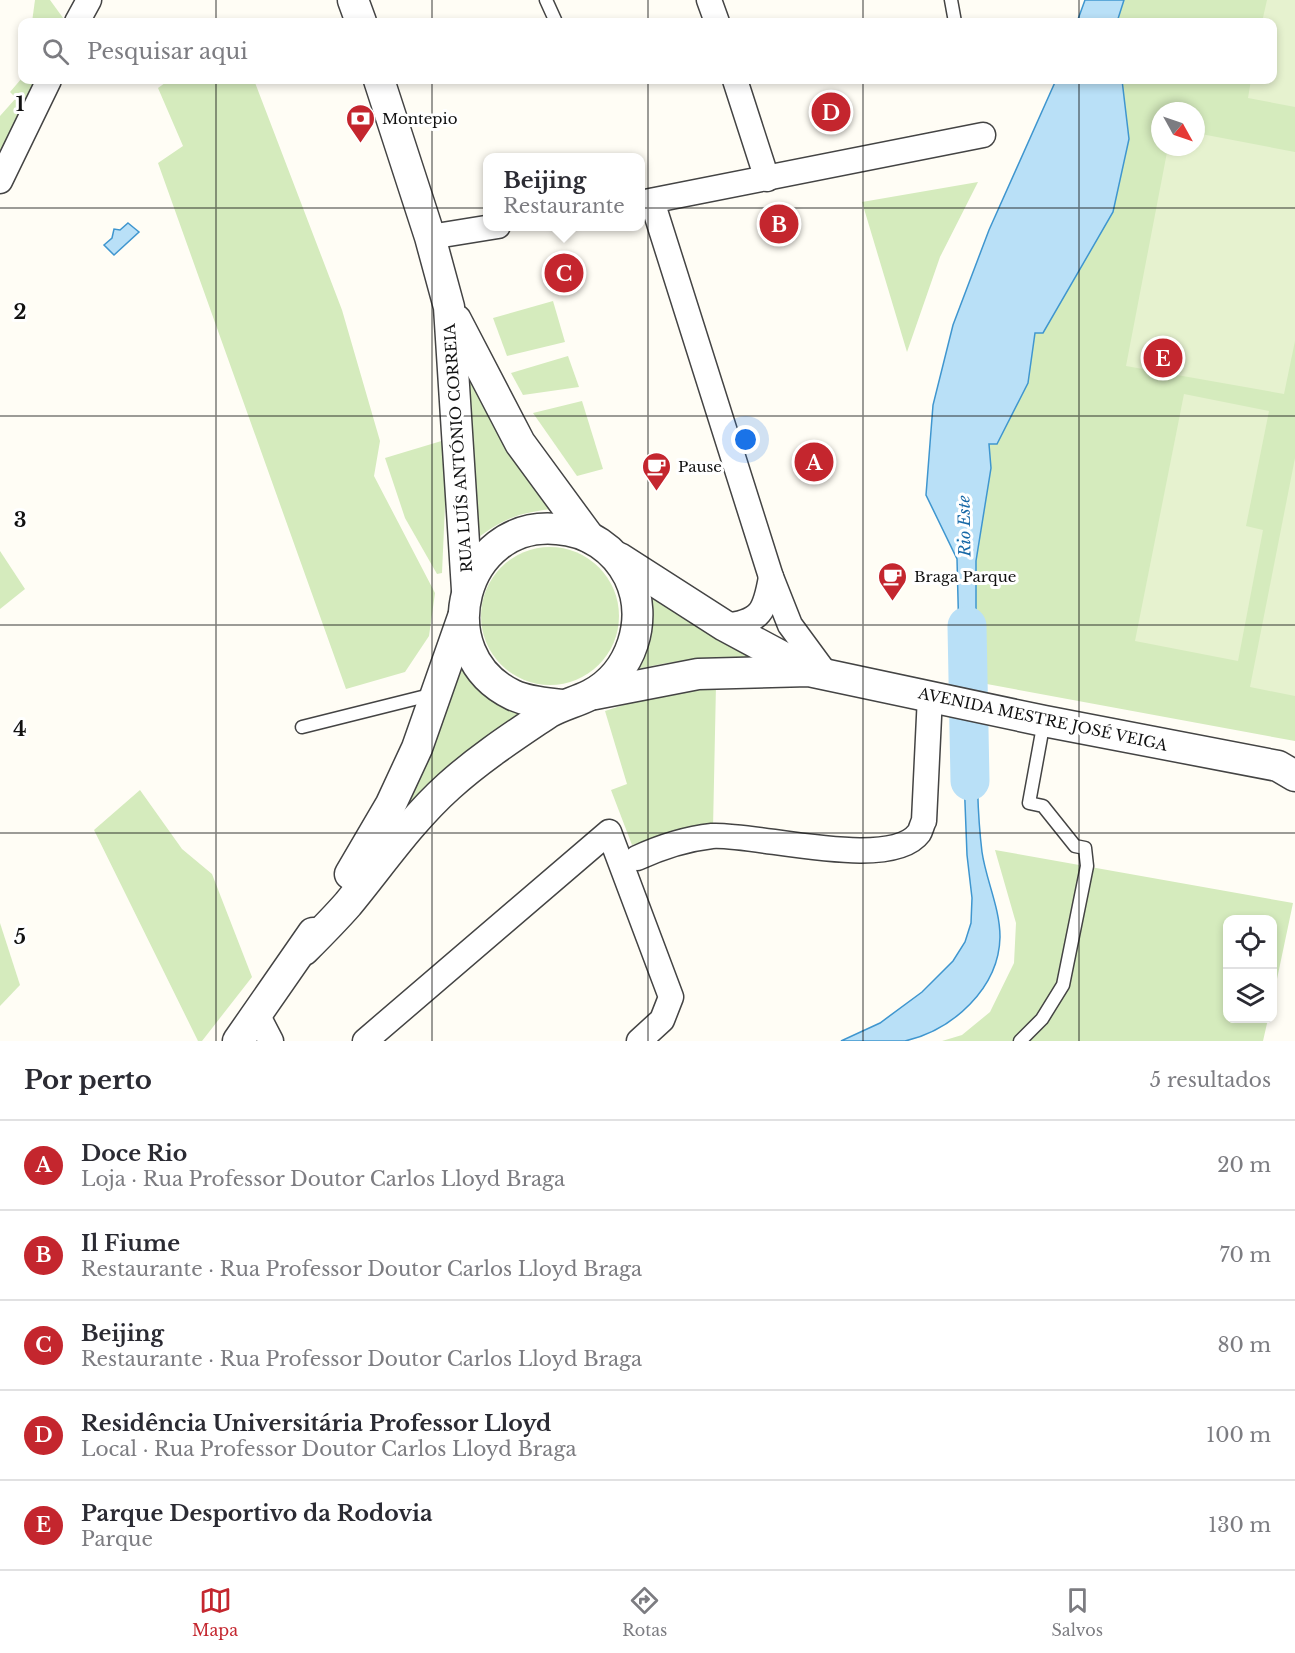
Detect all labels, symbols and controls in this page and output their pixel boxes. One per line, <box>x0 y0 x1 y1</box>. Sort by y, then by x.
search box <box>18 18 1277 84</box>
icon: search <box>39 35 72 68</box>
text: Pesquisar aqui <box>87 38 248 65</box>
pin: D <box>812 90 850 134</box>
text: 1 <box>16 92 25 116</box>
bank icon: Montepio <box>345 102 377 144</box>
north arrow <box>1151 102 1205 156</box>
place label: Montepio <box>382 109 458 128</box>
popup <box>483 153 645 231</box>
text: Beijing <box>503 167 586 194</box>
text: Restaurante <box>503 194 625 218</box>
pin: B <box>760 202 798 246</box>
pin: C <box>544 250 584 296</box>
text: 2 <box>13 300 27 324</box>
street label: RUA LUÍS ANTÓNIO CORREIA <box>440 322 476 573</box>
pin: E <box>1144 336 1182 380</box>
your location <box>731 425 760 454</box>
pin: A <box>794 440 834 484</box>
cafe icon: Pause <box>641 450 673 492</box>
place label: Pause <box>678 457 722 476</box>
water label: Rio Este <box>953 494 975 558</box>
text: 3 <box>14 508 26 532</box>
cafe icon: Braga Parque <box>877 560 909 602</box>
place label: Braga Parque <box>914 567 1016 586</box>
street label: AVENIDA MESTRE JOSÉ VEIGA <box>916 683 1170 755</box>
text: 4 <box>13 717 27 741</box>
map controls <box>1223 915 1277 1023</box>
button: locate <box>1223 915 1277 969</box>
text: 5 <box>14 925 26 949</box>
button: layers <box>1223 969 1277 1023</box>
text: Por perto <box>24 1064 152 1096</box>
text: 5 resultados <box>1150 1068 1271 1092</box>
text: Doce Rio <box>81 1140 187 1167</box>
text: A <box>35 1153 52 1177</box>
text: 20 m <box>1217 1153 1271 1177</box>
text: Loja · Rua Professor Doutor Carlos Lloyd Braga <box>81 1167 565 1191</box>
text: Il Fiume <box>81 1230 180 1257</box>
text: B <box>36 1243 51 1267</box>
text: 70 m <box>1219 1243 1271 1267</box>
text: Restaurante · Rua Professor Doutor Carlos Lloyd Braga <box>81 1257 642 1281</box>
text: Beijing <box>81 1320 164 1347</box>
text: C <box>35 1333 52 1357</box>
text: 80 m <box>1217 1333 1271 1357</box>
text: Restaurante · Rua Professor Doutor Carlos Lloyd Braga <box>81 1347 642 1371</box>
text: Residência Universitária Professor Lloyd <box>81 1410 551 1437</box>
text: D <box>34 1423 53 1447</box>
text: 100 m <box>1206 1423 1271 1447</box>
text: Local · Rua Professor Doutor Carlos Lloyd Braga <box>81 1437 576 1461</box>
text: Parque Desportivo da Rodovia <box>81 1500 433 1527</box>
text: E <box>36 1513 51 1537</box>
text: 130 m <box>1208 1513 1271 1537</box>
text: Parque <box>81 1527 153 1551</box>
tab: Mapa <box>192 1584 238 1640</box>
tab: Rotas <box>622 1584 667 1640</box>
tab: Salvos <box>1051 1584 1103 1640</box>

